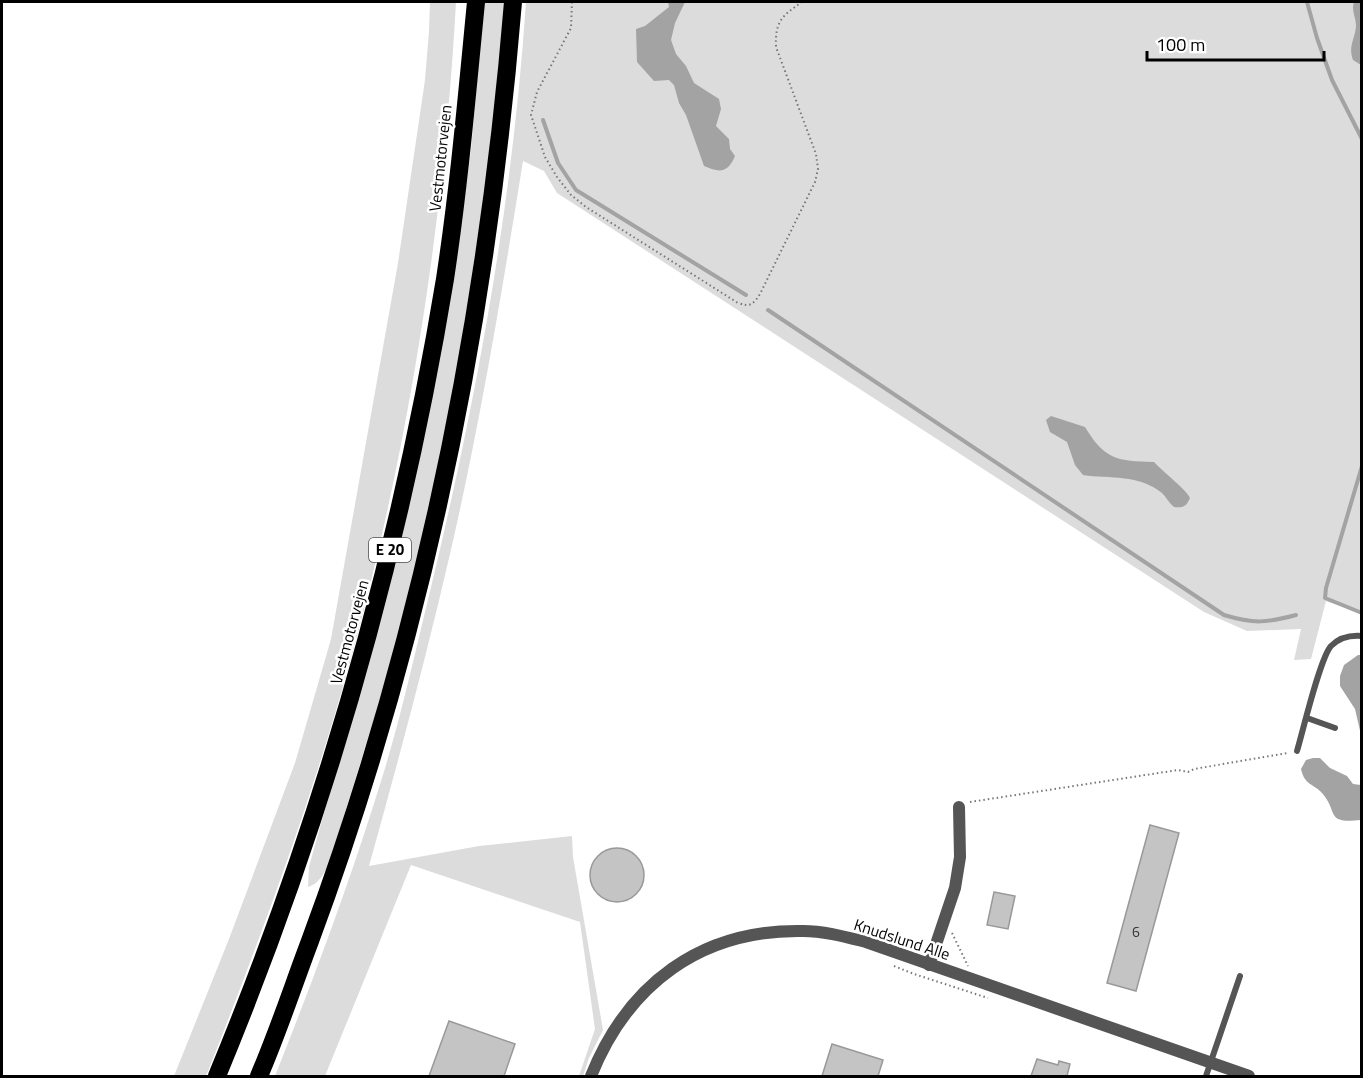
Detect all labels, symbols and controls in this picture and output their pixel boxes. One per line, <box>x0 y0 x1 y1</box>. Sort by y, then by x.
scale bar <box>1147 24 1324 62</box>
text: 100 m <box>1156 31 1205 58</box>
street label: Vestmotorvejen <box>422 103 458 213</box>
road number: E 20 <box>369 538 411 562</box>
street label: Vestmotorvejen <box>324 577 374 687</box>
street label: Knudslund Alle <box>851 912 953 966</box>
house number: 6 <box>1132 921 1140 942</box>

